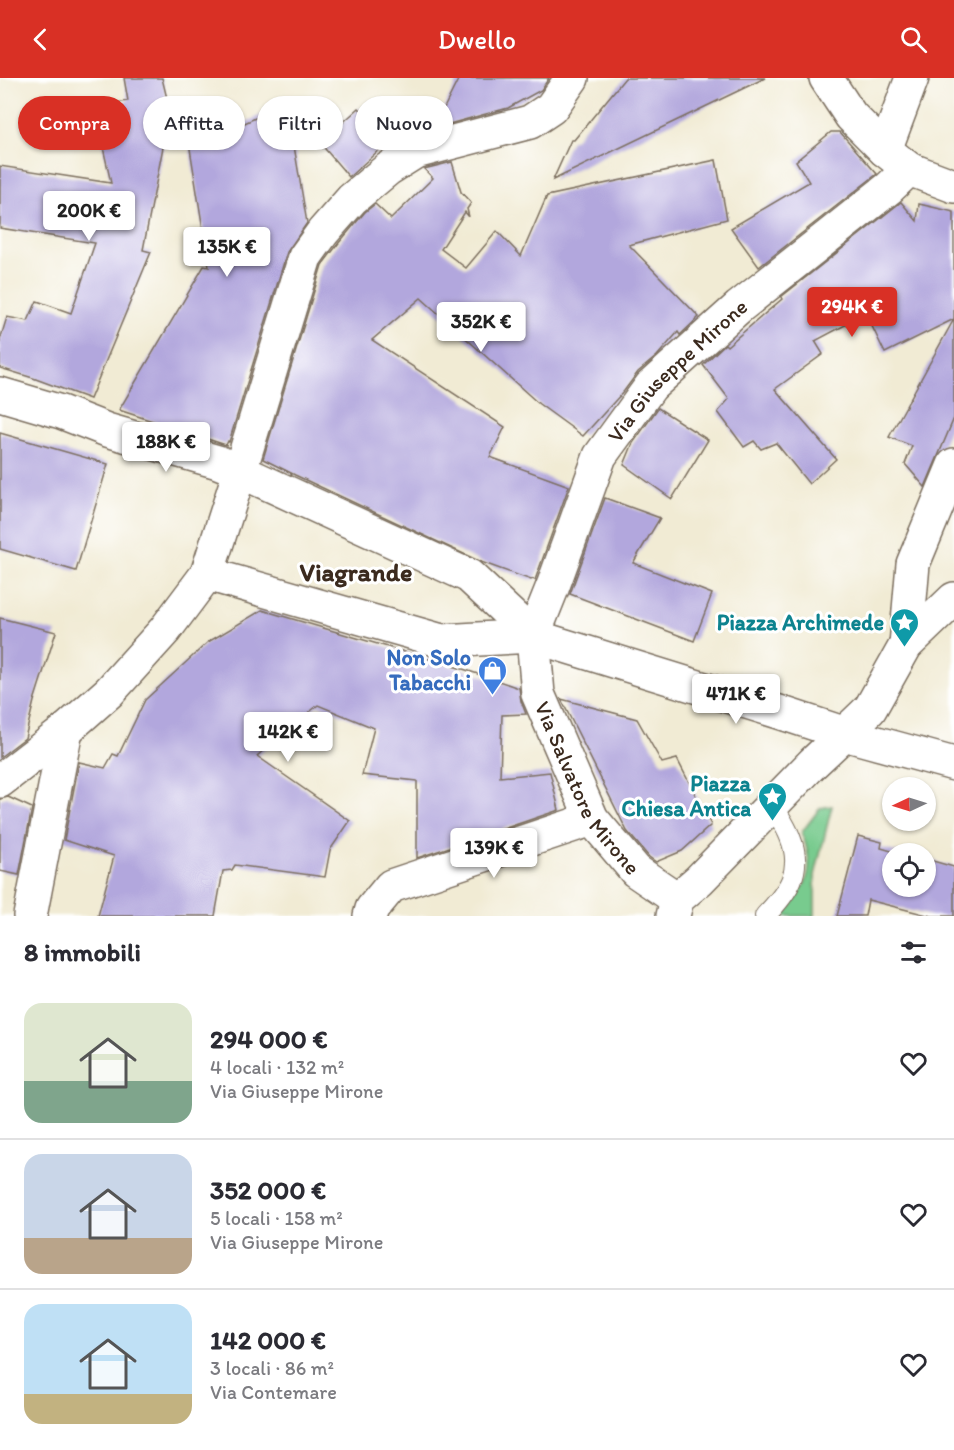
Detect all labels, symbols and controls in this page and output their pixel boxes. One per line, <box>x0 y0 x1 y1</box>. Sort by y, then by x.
icon: back <box>24 23 57 56</box>
text: Dwello <box>438 23 516 56</box>
icon: search <box>897 23 930 56</box>
chip: Compra <box>18 96 131 150</box>
chip: Affitta <box>143 96 245 150</box>
chip: Filtri <box>257 96 343 150</box>
chip: Nuovo <box>355 96 453 150</box>
pin: 200K € <box>40 191 138 242</box>
text: 200K € <box>57 198 121 222</box>
pin: 135K € <box>178 227 276 278</box>
text: 135K € <box>197 234 257 258</box>
pin: 294K € <box>803 287 901 338</box>
street label: Via Giuseppe Mirone <box>601 292 752 447</box>
text: 294K € <box>821 294 883 318</box>
pin: 352K € <box>432 302 530 353</box>
text: 352K € <box>451 309 511 333</box>
pin: 188K € <box>117 422 215 473</box>
text: 188K € <box>136 429 196 453</box>
district label: Viagrande <box>300 556 412 588</box>
place icon: Piazza Archimede <box>889 606 921 648</box>
place label: Piazza Archimede <box>717 609 884 636</box>
place label: Non Solo Tabacchi <box>387 644 471 696</box>
shop icon: Non Solo Tabacchi <box>476 654 508 696</box>
pin: 471K € <box>687 674 785 725</box>
text: 471K € <box>706 681 766 705</box>
street label: Via Salvatore Mirone <box>529 697 646 880</box>
pin: 142K € <box>239 712 337 763</box>
text: 142K € <box>258 719 318 743</box>
place label: Piazza Chiesa Antica <box>621 770 752 822</box>
north arrow <box>882 777 936 831</box>
map controls <box>882 777 936 897</box>
place icon: Piazza Chiesa Antica <box>756 780 788 822</box>
pin: 139K € <box>445 828 543 879</box>
text: 139K € <box>464 835 524 859</box>
button: locate <box>882 843 936 897</box>
text: 8 immobili <box>24 936 141 968</box>
icon: filters <box>897 936 930 969</box>
text: 294 000 € <box>210 1023 328 1055</box>
icon: home <box>72 1027 144 1099</box>
icon: heart <box>897 1047 930 1080</box>
text: 4 locali · 132 m² <box>210 1055 344 1079</box>
text: Via Giuseppe Mirone <box>210 1079 383 1103</box>
text: 352 000 € <box>210 1174 326 1206</box>
icon: home <box>72 1178 144 1250</box>
icon: heart <box>897 1198 930 1231</box>
text: 5 locali · 158 m² <box>210 1206 343 1230</box>
text: Via Giuseppe Mirone <box>210 1230 383 1254</box>
text: 142 000 € <box>210 1324 326 1356</box>
icon: home <box>72 1328 144 1400</box>
icon: heart <box>897 1348 930 1381</box>
text: 3 locali · 86 m² <box>210 1356 334 1380</box>
text: Via Contemare <box>210 1380 337 1404</box>

